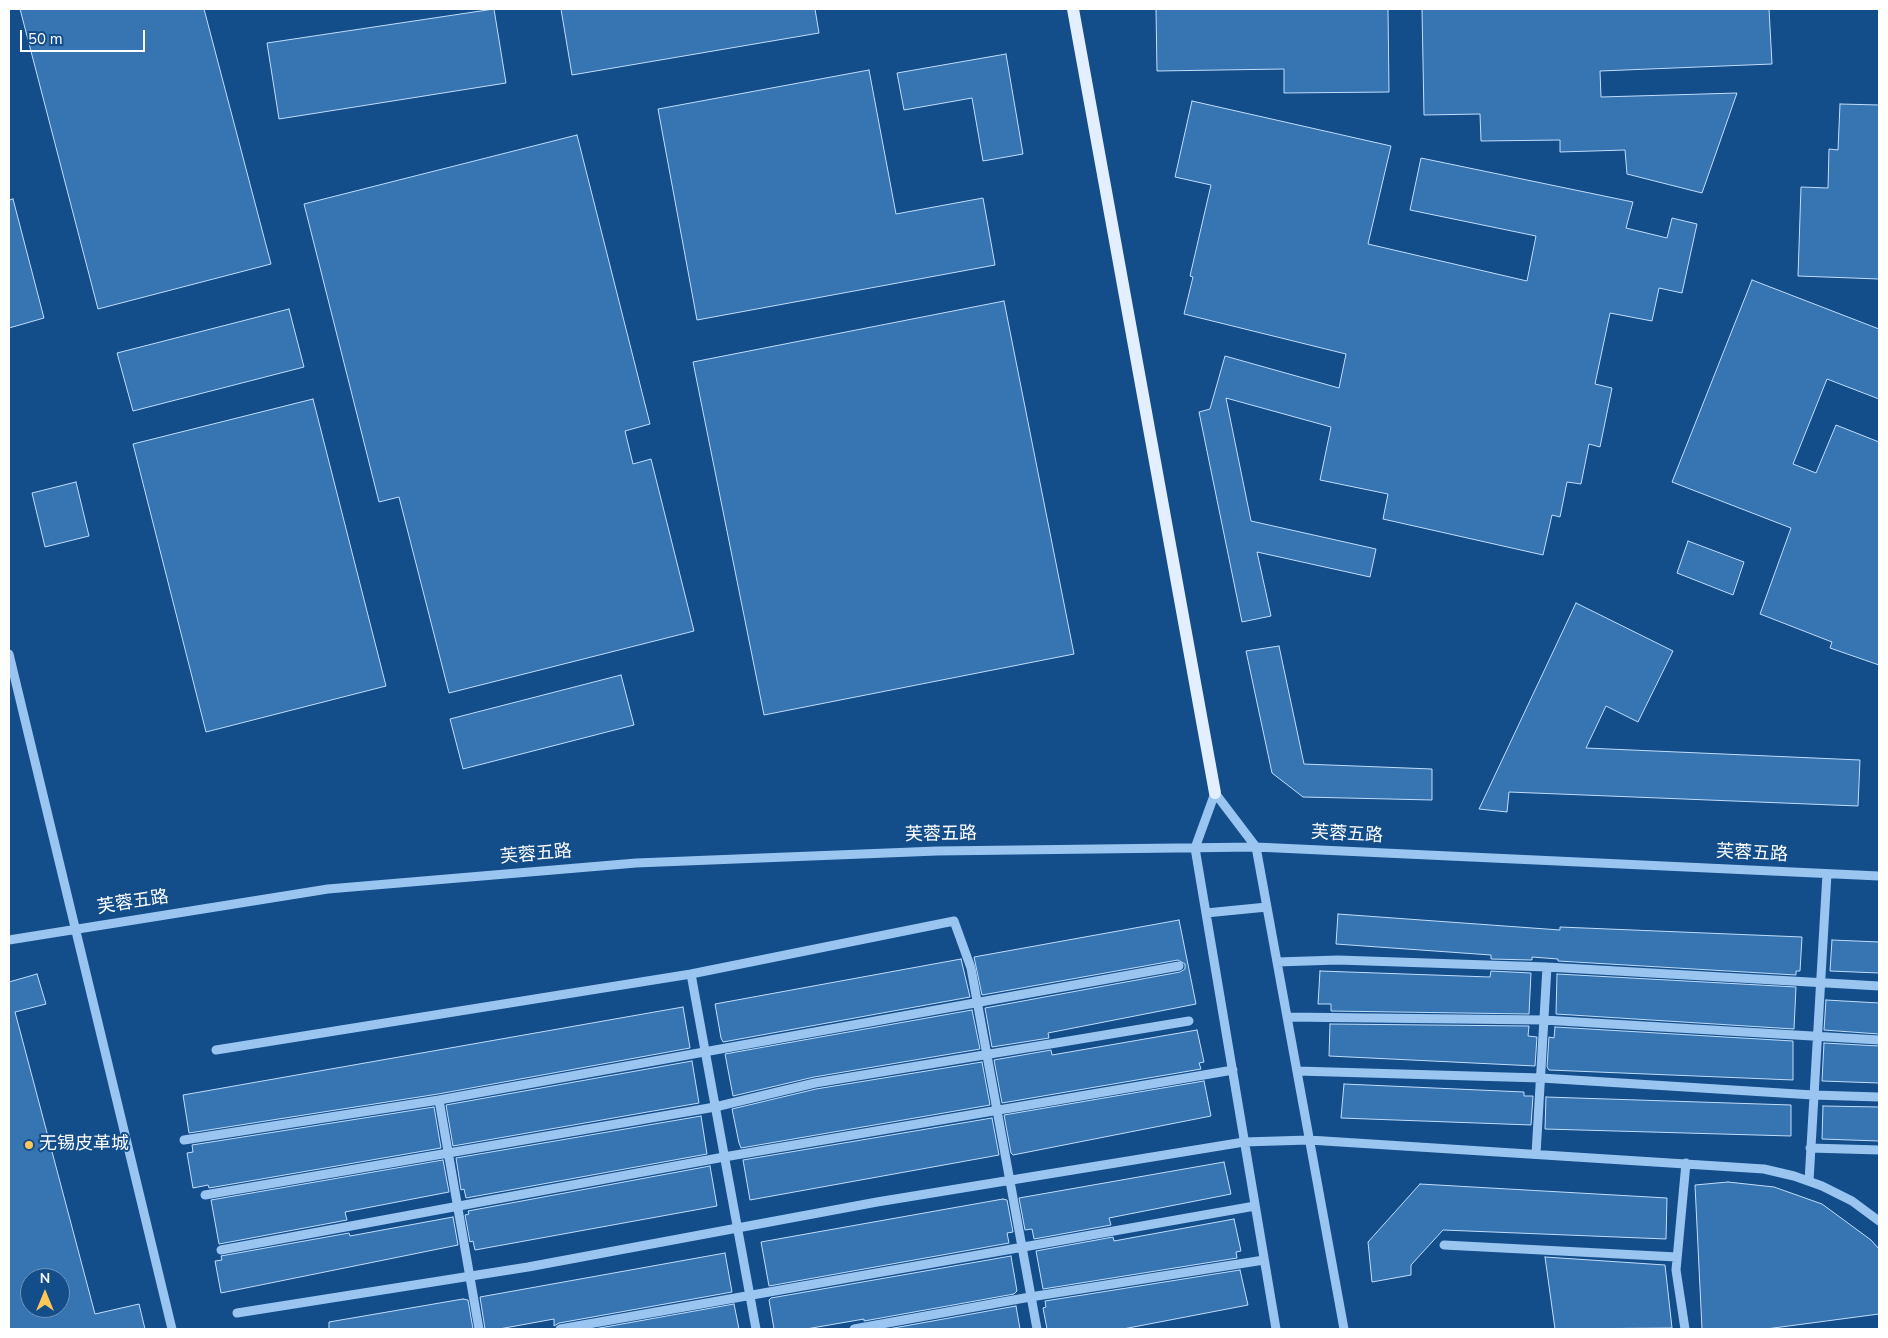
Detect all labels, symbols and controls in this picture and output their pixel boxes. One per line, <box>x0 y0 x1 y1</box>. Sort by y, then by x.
scale bar <box>22 20 148 52</box>
text: 50 m <box>28 29 63 49</box>
street label: 芙蓉五路 <box>1310 822 1384 848</box>
street label: 芙蓉五路 <box>905 824 977 846</box>
street label: 芙蓉五路 <box>499 841 573 869</box>
street label: 芙蓉五路 <box>1715 841 1789 867</box>
street label: 芙蓉五路 <box>96 887 170 919</box>
place label: 无锡皮革城 <box>39 1134 129 1156</box>
marker: 无锡皮革城 <box>23 1139 35 1151</box>
north arrow <box>20 1268 70 1318</box>
text: N <box>40 1269 50 1288</box>

